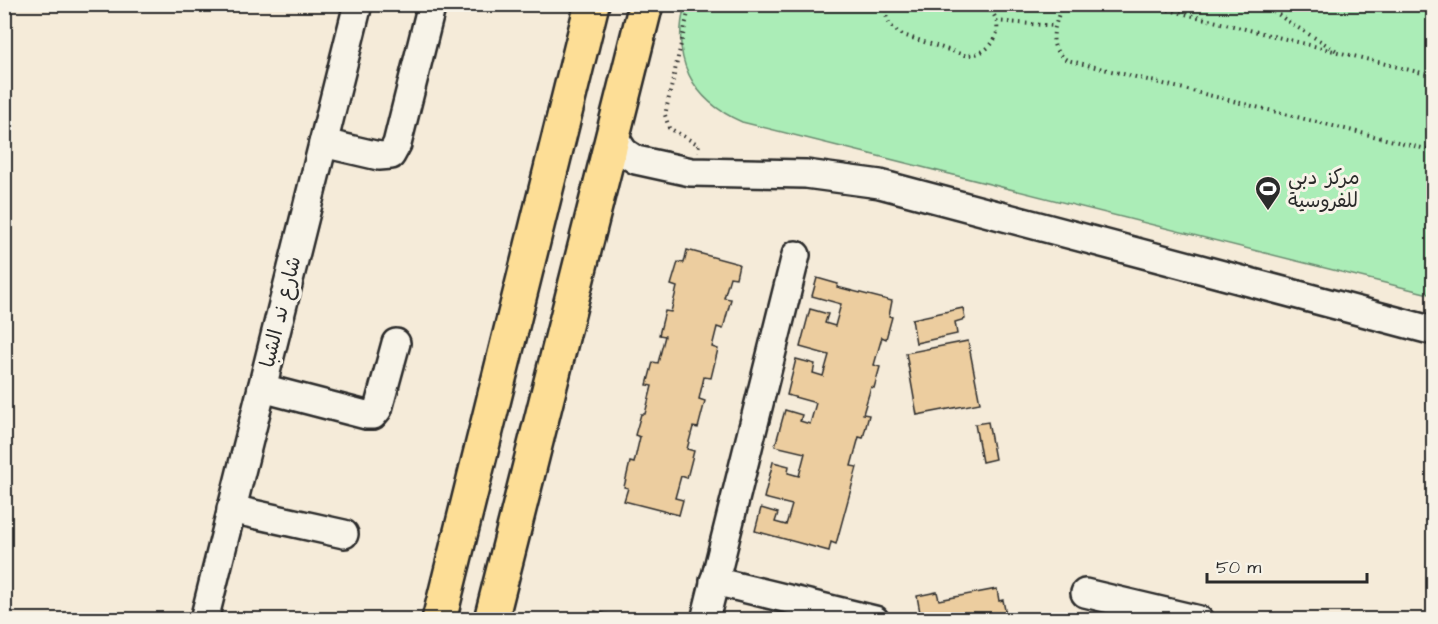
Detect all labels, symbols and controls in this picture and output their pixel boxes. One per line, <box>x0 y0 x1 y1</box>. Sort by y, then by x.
place label: مركز دبي للفروسية <box>1288 164 1360 215</box>
sports icon: مركز دبي للفروسية <box>1253 174 1283 212</box>
street label: شارع ند الشبا <box>254 253 308 371</box>
scale bar <box>1207 546 1368 584</box>
text: 50 m <box>1216 555 1261 580</box>

